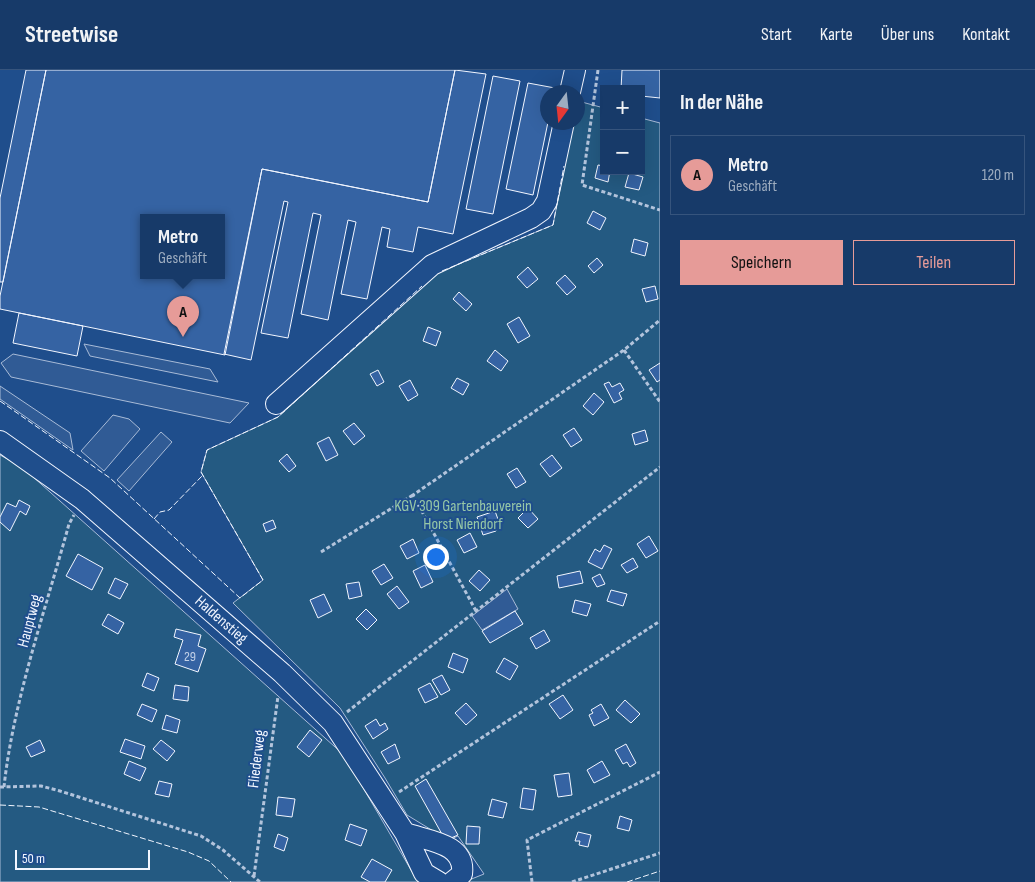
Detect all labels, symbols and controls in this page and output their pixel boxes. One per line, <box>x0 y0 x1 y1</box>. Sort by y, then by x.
text: Streetwise <box>25 20 118 49</box>
text: Start <box>761 24 792 45</box>
text: Karte <box>820 24 853 45</box>
text: Über uns <box>881 24 934 45</box>
text: Kontakt <box>962 24 1010 45</box>
north arrow <box>540 85 585 130</box>
map controls <box>600 85 645 175</box>
button: + <box>600 85 645 130</box>
text: In der Nähe <box>680 90 763 115</box>
button: − <box>600 130 645 175</box>
text: Metro <box>728 154 768 177</box>
text: A <box>693 166 701 185</box>
text: 120 m <box>982 166 1014 185</box>
text: Geschäft <box>728 177 777 196</box>
popup <box>140 214 225 279</box>
text: Metro <box>158 226 198 249</box>
button: Speichern <box>680 240 843 285</box>
button: Teilen <box>853 240 1015 285</box>
text: Geschäft <box>158 249 207 268</box>
pin: A <box>167 296 199 337</box>
park label: KGV 309 Gartenbauverein Horst Niendorf <box>394 497 532 534</box>
your location <box>423 544 449 570</box>
street label: Hauptweg <box>14 592 46 650</box>
street label: Haldenstieg <box>191 592 251 648</box>
house number: 29 <box>184 648 196 665</box>
street label: Fliederweg <box>244 729 270 789</box>
scale bar <box>15 847 150 870</box>
text: 50 m <box>22 850 45 867</box>

